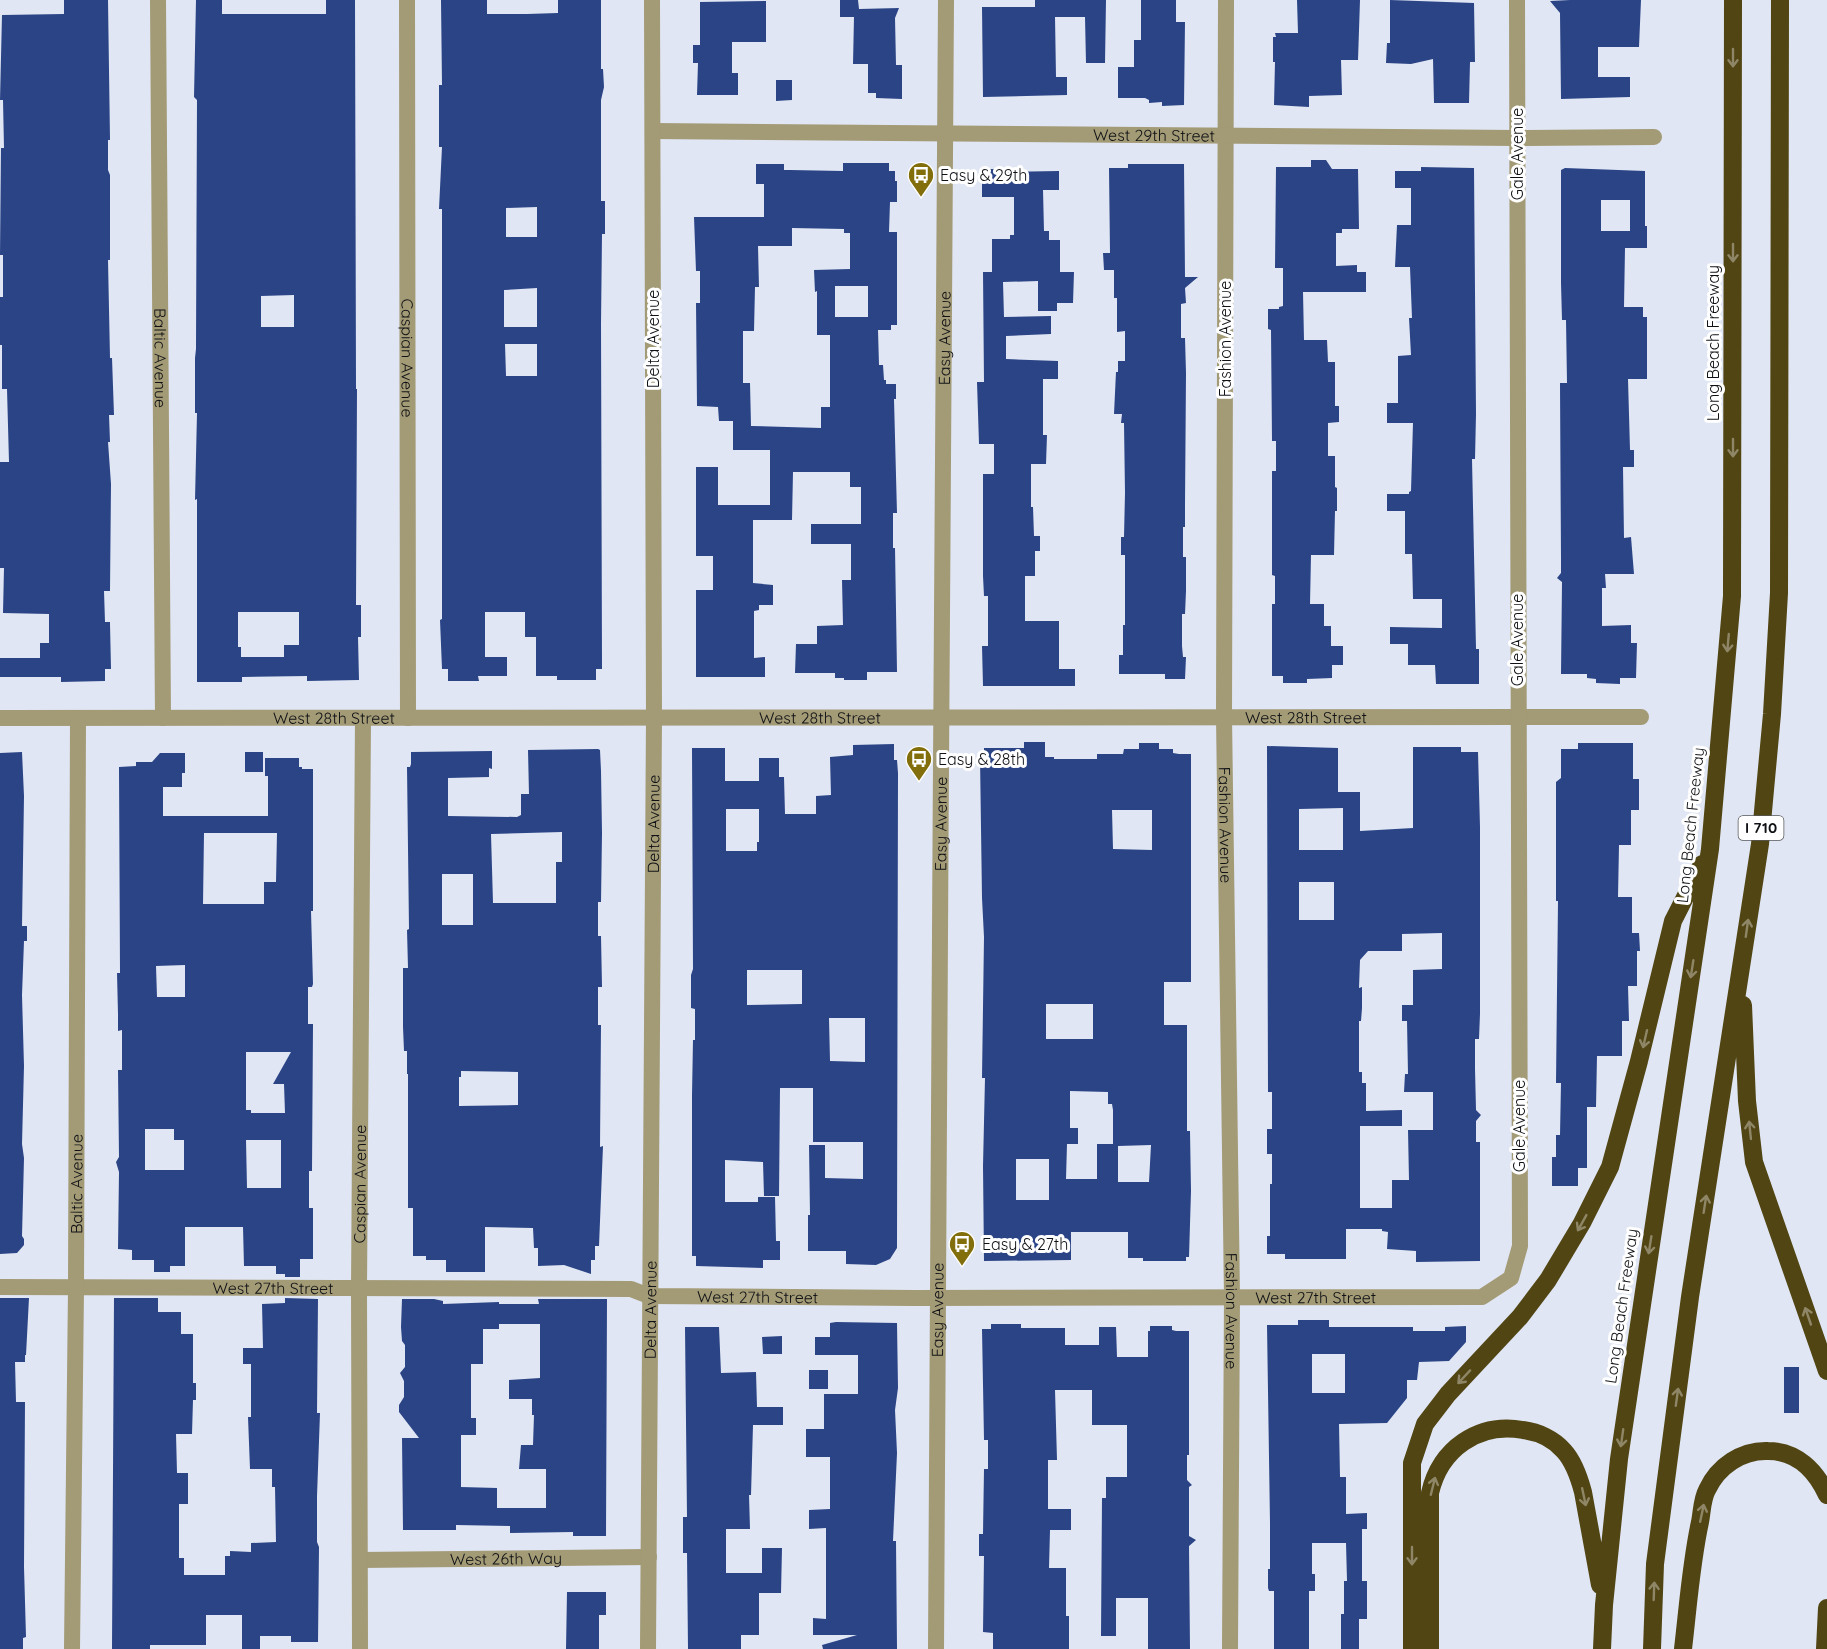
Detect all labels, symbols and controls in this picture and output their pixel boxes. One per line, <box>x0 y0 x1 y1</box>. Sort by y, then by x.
one-way arrow <box>1727 48 1739 68</box>
street label: Gale Avenue <box>1507 108 1527 200</box>
street label: West 29th Street <box>1093 125 1215 146</box>
bus stop icon: Easy & 29th <box>906 160 936 198</box>
place label: Easy & 29th <box>940 165 1027 185</box>
one-way arrow <box>1727 243 1739 263</box>
street label: Long Beach Freeway <box>1703 265 1723 421</box>
street label: Fashion Avenue <box>1215 281 1235 397</box>
street label: Delta Avenue <box>643 290 663 388</box>
street label: Easy Avenue <box>934 291 955 385</box>
street label: Caspian Avenue <box>397 299 418 417</box>
street label: Baltic Avenue <box>150 308 171 408</box>
one-way arrow <box>1727 438 1739 458</box>
street label: Gale Avenue <box>1507 594 1527 686</box>
one-way arrow <box>1722 633 1733 653</box>
street label: West 28th Street <box>759 707 881 728</box>
street label: West 28th Street <box>1245 707 1367 727</box>
street label: West 28th Street <box>273 708 395 728</box>
bus stop icon: Easy & 28th <box>904 744 934 782</box>
street label: Long Beach Freeway <box>1672 746 1708 904</box>
place label: Easy & 28th <box>938 749 1025 769</box>
street label: Fashion Avenue <box>1215 767 1236 883</box>
street label: Delta Avenue <box>643 775 664 873</box>
street label: Easy Avenue <box>930 777 951 871</box>
road number: I 710 <box>1738 816 1784 840</box>
one-way arrow <box>1742 919 1753 939</box>
one-way arrow <box>1686 959 1697 979</box>
one-way arrow <box>1638 1029 1650 1048</box>
street label: Gale Avenue <box>1509 1080 1529 1172</box>
one-way arrow <box>1744 1121 1755 1141</box>
street label: Caspian Avenue <box>349 1124 370 1244</box>
street label: Baltic Avenue <box>66 1134 87 1234</box>
one-way arrow <box>1699 1195 1710 1214</box>
one-way arrow <box>1576 1213 1587 1231</box>
street label: Long Beach Freeway <box>1600 1227 1642 1385</box>
bus stop icon: Easy & 27th <box>947 1229 977 1267</box>
place label: Easy & 27th <box>982 1234 1068 1254</box>
one-way arrow <box>1644 1235 1655 1255</box>
street label: Fashion Avenue <box>1221 1253 1242 1369</box>
street label: Delta Avenue <box>640 1261 660 1359</box>
street label: Easy Avenue <box>927 1263 948 1357</box>
street label: West 27th Street <box>212 1278 334 1298</box>
street label: West 27th Street <box>697 1286 818 1307</box>
street label: West 27th Street <box>1255 1287 1376 1307</box>
one-way arrow <box>1801 1307 1812 1326</box>
one-way arrow <box>1457 1369 1471 1384</box>
one-way arrow <box>1672 1388 1683 1407</box>
one-way arrow <box>1616 1428 1627 1448</box>
one-way arrow <box>1427 1477 1439 1496</box>
one-way arrow <box>1579 1487 1590 1506</box>
one-way arrow <box>1697 1504 1708 1523</box>
one-way arrow <box>1406 1545 1418 1565</box>
street label: West 26th Way <box>450 1548 562 1569</box>
one-way arrow <box>1648 1581 1660 1601</box>

